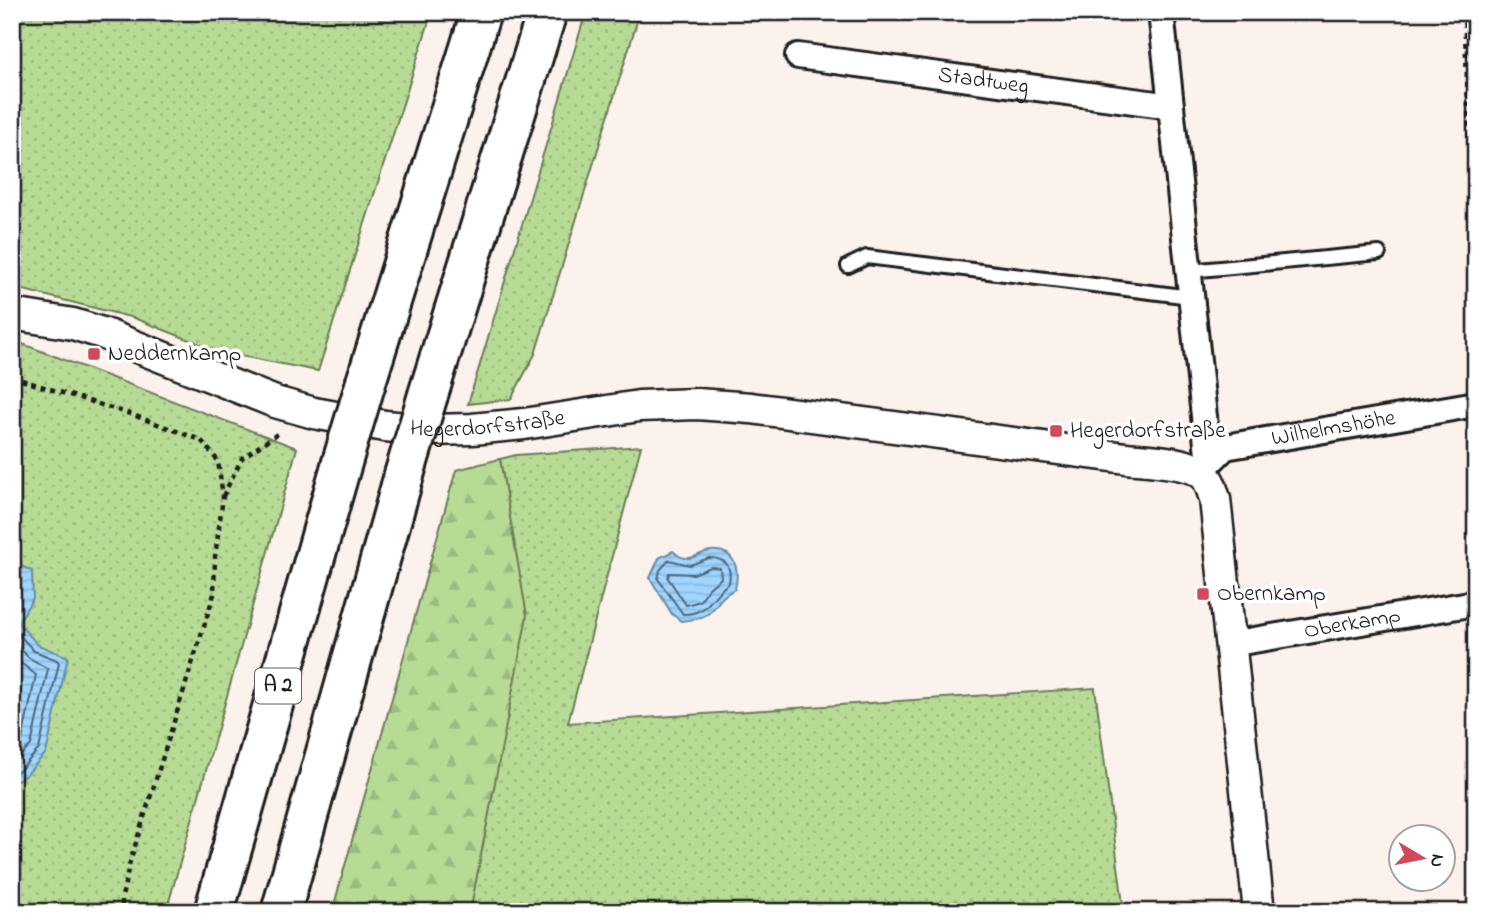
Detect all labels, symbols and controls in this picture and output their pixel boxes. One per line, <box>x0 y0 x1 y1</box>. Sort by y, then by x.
street label: Stadtweg <box>936 58 1031 104</box>
place label: Neddernkamp <box>108 338 241 371</box>
marker: Neddernkamp <box>86 346 102 362</box>
street label: Hegerdorfstraße <box>408 401 568 447</box>
street label: Wilhelmshöhe <box>1269 401 1399 455</box>
place label: Hegerdorfstraße <box>1070 415 1226 449</box>
marker: Hegerdorfstraße <box>1048 423 1064 439</box>
place label: Obernkamp <box>1217 578 1326 611</box>
marker: Obernkamp <box>1195 586 1211 602</box>
street label: Oberkamp <box>1301 599 1403 648</box>
road number: A 2 <box>255 668 301 704</box>
north arrow <box>1386 822 1456 892</box>
text: N <box>1422 852 1451 869</box>

